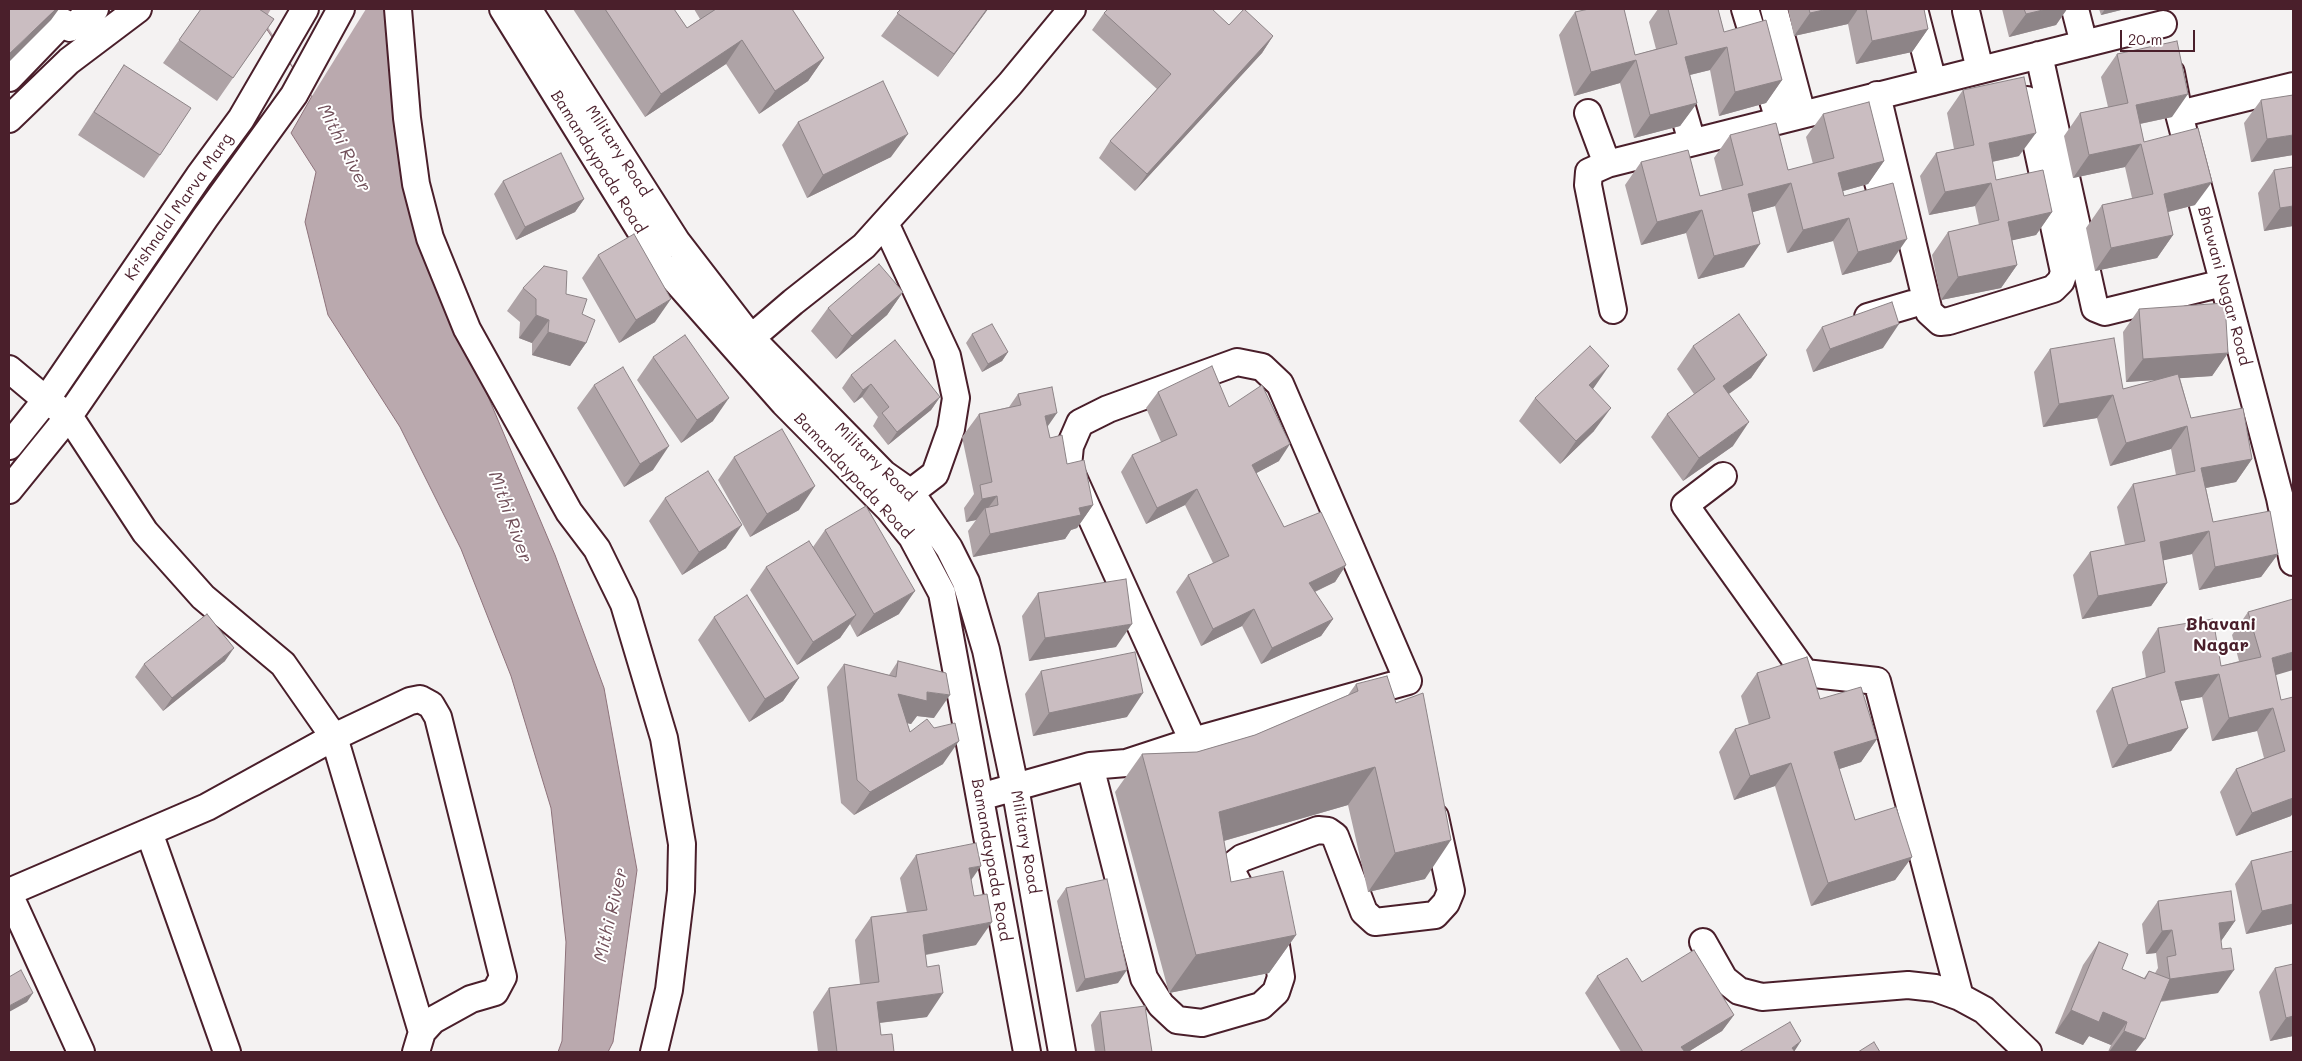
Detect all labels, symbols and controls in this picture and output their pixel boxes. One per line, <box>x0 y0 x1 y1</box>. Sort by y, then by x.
scale bar <box>2122 20 2197 52</box>
text: 20 m <box>2128 29 2162 49</box>
street label: Bamandaypada Road <box>546 87 650 237</box>
water label: Mithi River <box>313 100 375 196</box>
street label: Military Road <box>581 102 655 200</box>
street label: Krishnalal Marva Marg <box>121 130 237 284</box>
street label: Bhawani Nagar Road <box>2193 204 2255 368</box>
street label: Bamandaypada Road <box>790 409 916 543</box>
street label: Military Road <box>831 419 919 505</box>
water label: Mithi River <box>483 468 537 566</box>
district label: Bhavani Nagar <box>2186 613 2256 656</box>
street label: Bamandaypada Road <box>967 777 1015 943</box>
street label: Military Road <box>1006 789 1044 895</box>
water label: Mithi River <box>590 866 632 964</box>

